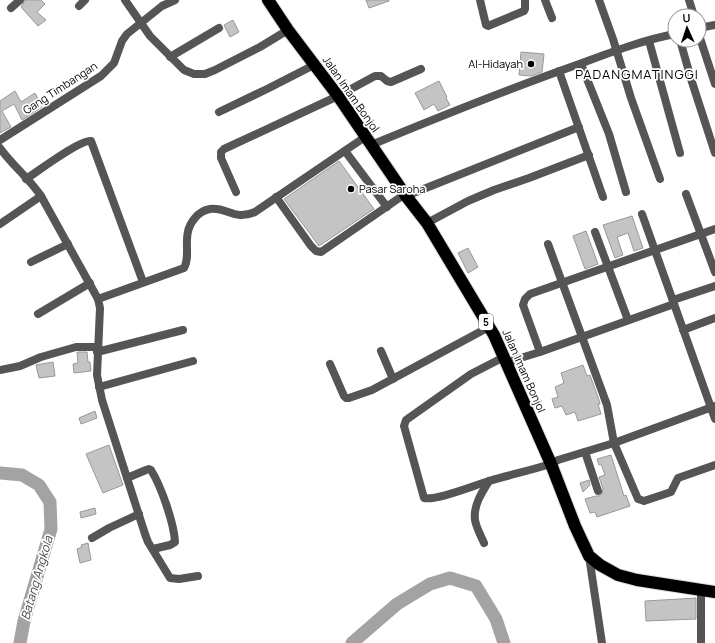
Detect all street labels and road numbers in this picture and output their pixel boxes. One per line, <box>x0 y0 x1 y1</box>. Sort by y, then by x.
street label: Jalan Imam Bonjol <box>320 53 383 135</box>
street label: Gang Timbangan <box>20 58 100 117</box>
road number: 5 <box>479 314 493 330</box>
street label: Jalan Imam Bonjol <box>499 327 550 415</box>

